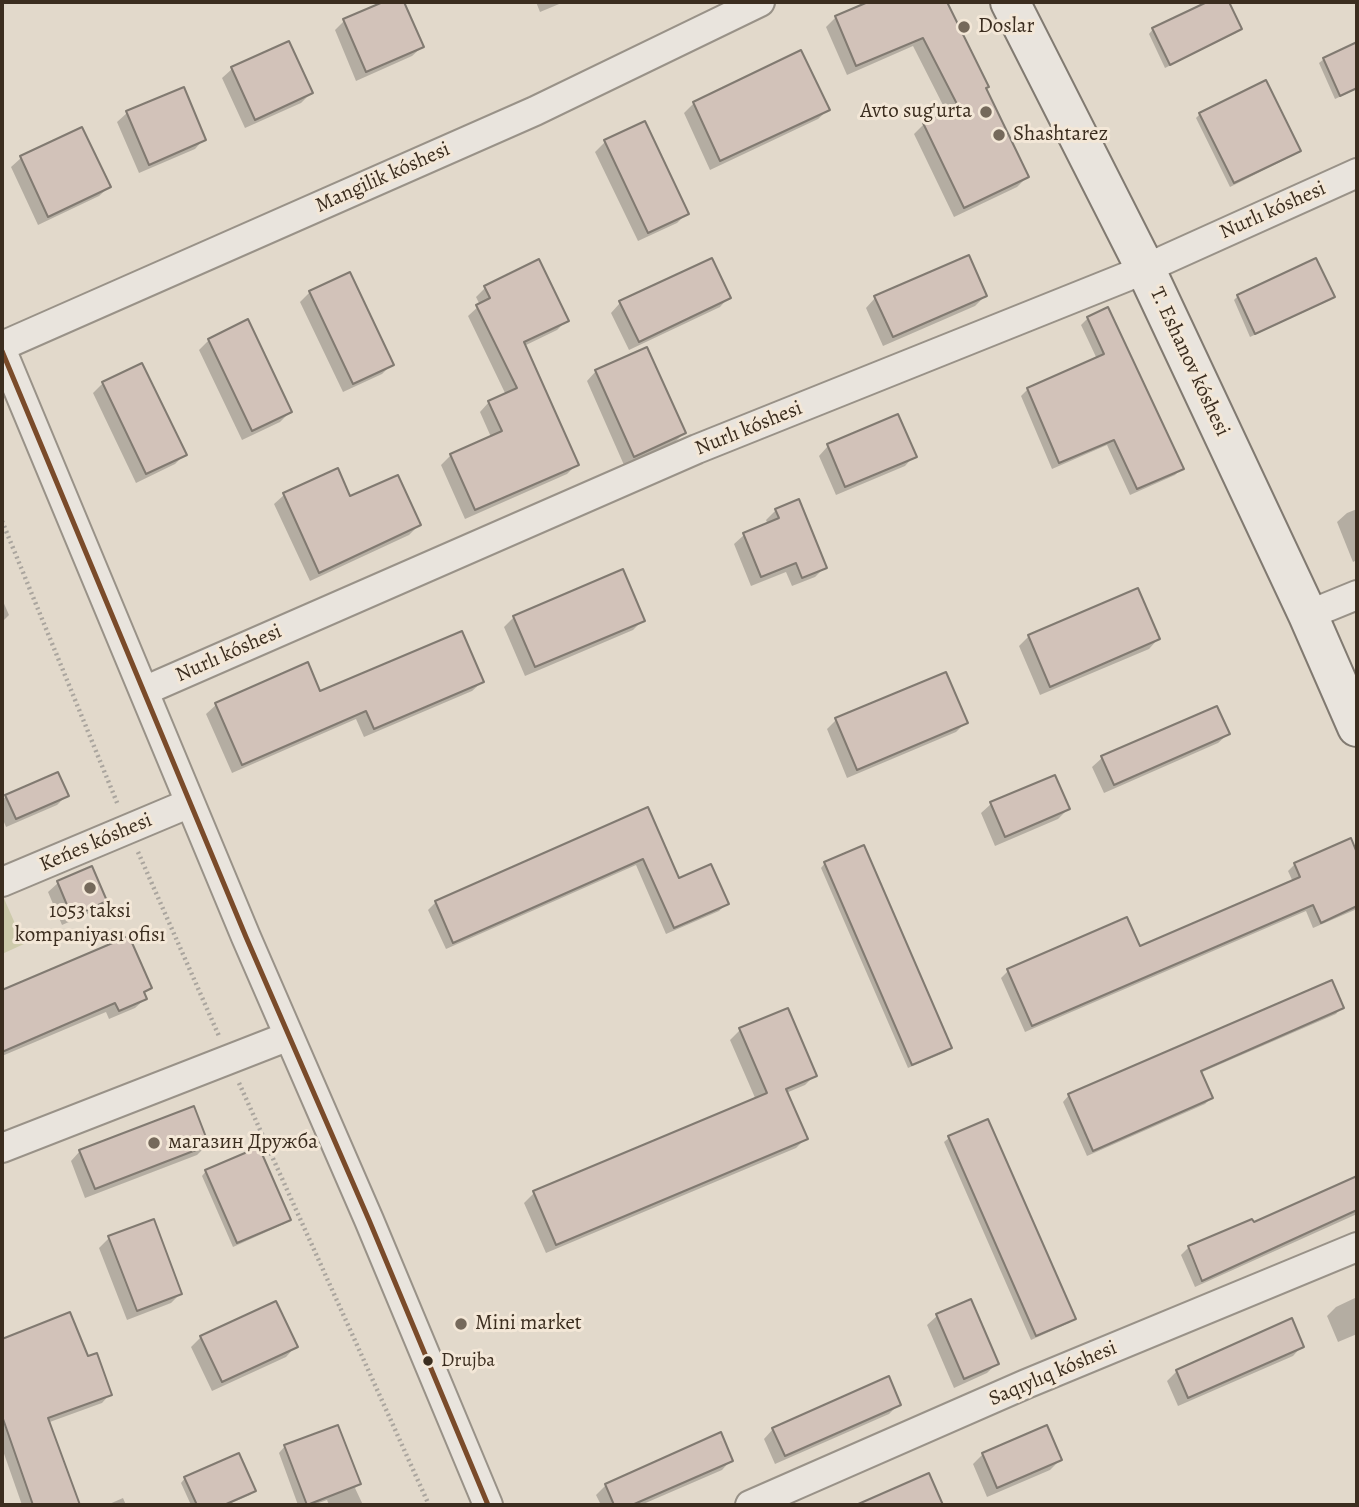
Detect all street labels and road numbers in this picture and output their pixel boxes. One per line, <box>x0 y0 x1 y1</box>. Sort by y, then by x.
street label: Mangilik kóshesi <box>312 137 454 219</box>
street label: Nurlı kóshesi <box>1216 176 1330 246</box>
street label: T. Eshanov kóshesi <box>1144 284 1234 440</box>
street label: Nurlı kóshesi <box>692 396 806 462</box>
street label: Nurlı kóshesi <box>172 619 286 689</box>
street label: Keńes kóshesi <box>36 808 156 878</box>
street label: Saqıylıq kóshesi <box>985 1336 1121 1412</box>

